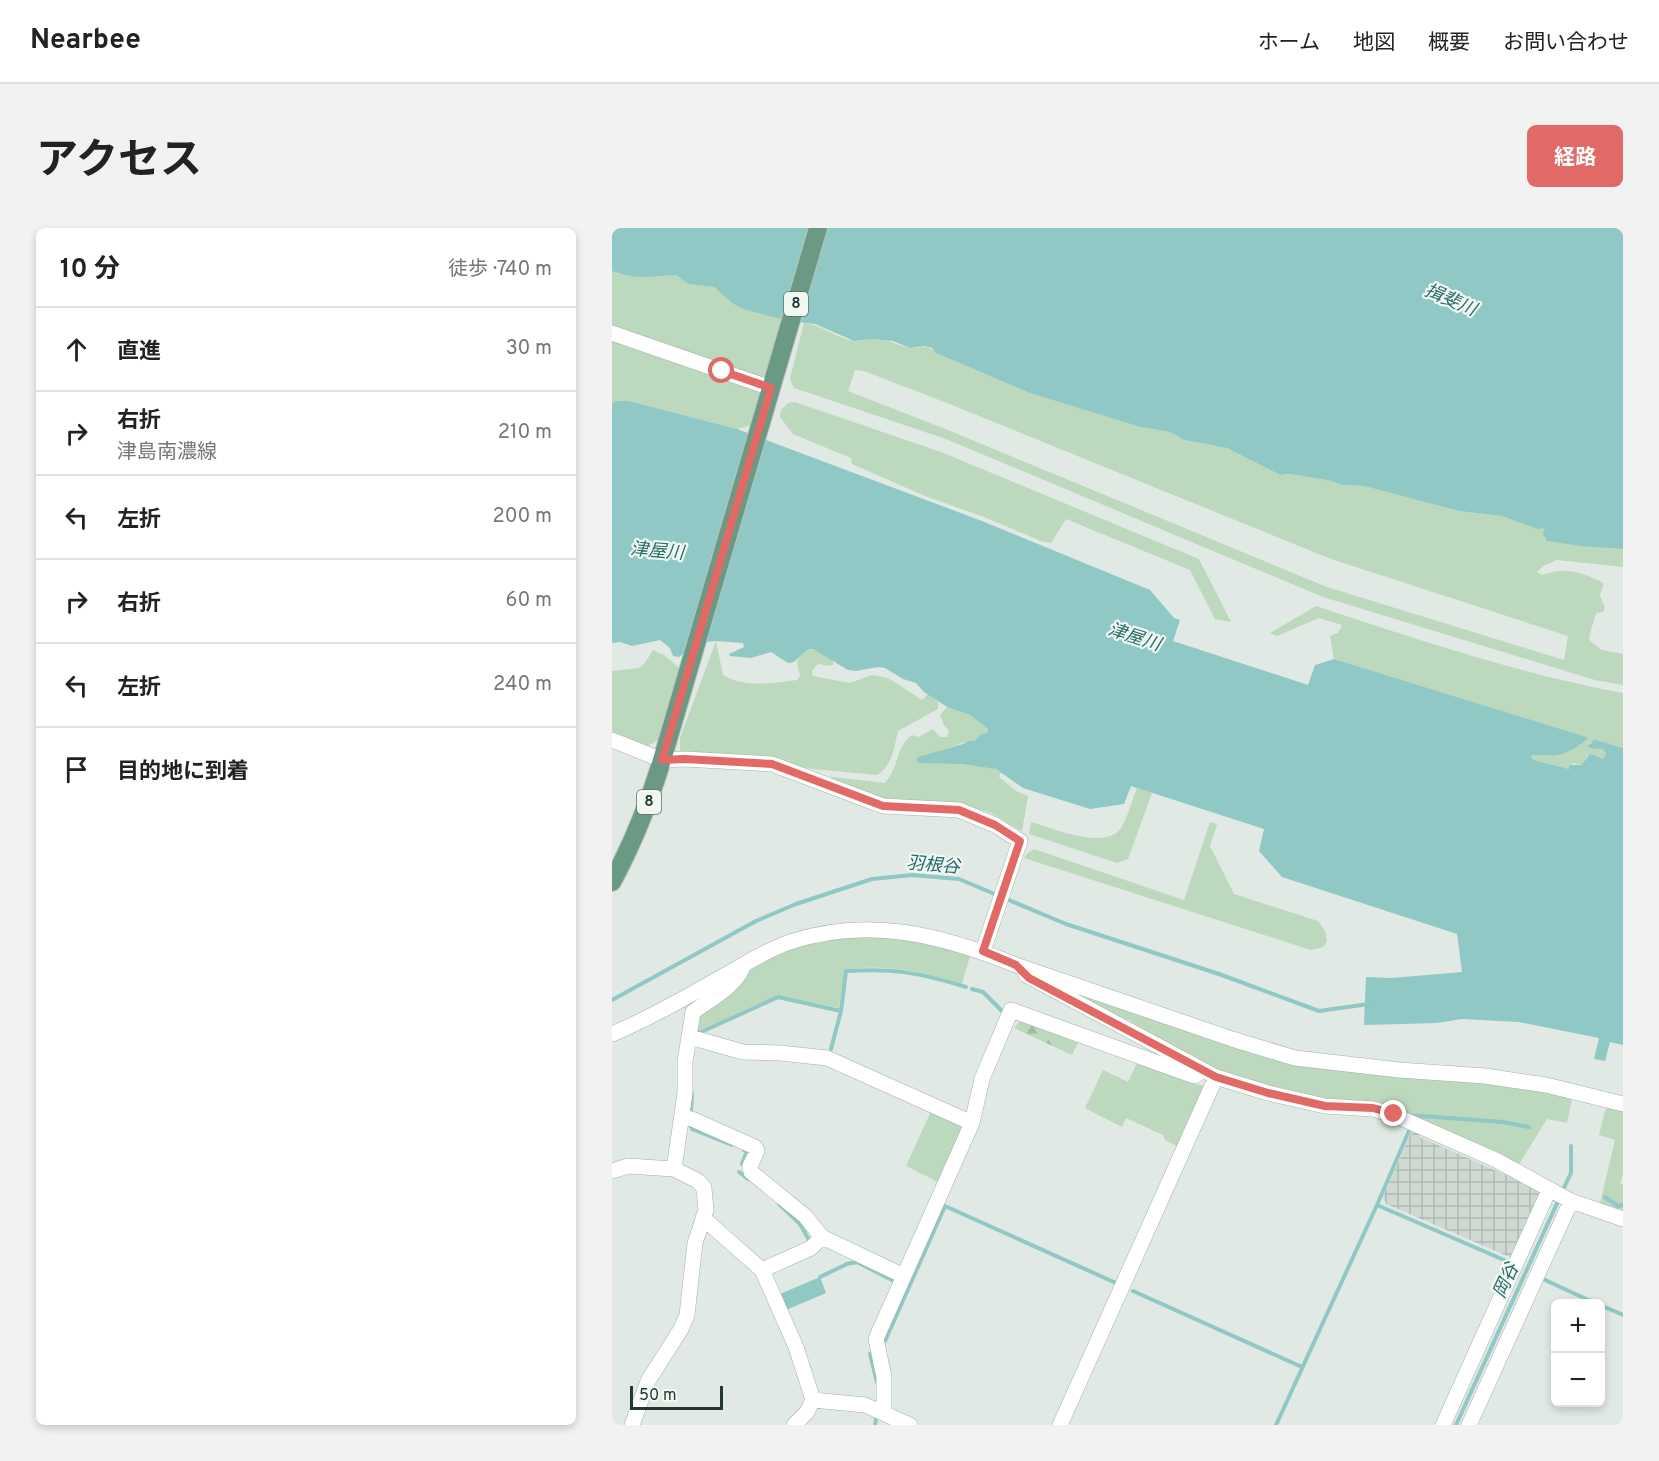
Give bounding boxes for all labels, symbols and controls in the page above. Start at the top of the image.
text: Nearbee [30,23,141,59]
text: ホーム [1258,30,1320,57]
text: 地図 [1353,30,1395,57]
text: 概要 [1428,30,1470,57]
text: お問い合わせ [1503,30,1629,57]
button: 経路 [1527,125,1623,187]
text: アクセス [36,136,202,189]
text: 10 分 [60,254,120,287]
text: 徒歩 · 740 m [448,257,552,283]
water label: 揖斐川 [1421,280,1481,323]
road number: 8 [784,292,808,316]
icon: ahead [60,333,93,366]
text: 30 m [506,336,552,362]
text: 直進 [117,339,161,366]
route start [708,357,734,383]
text: 右折 [117,408,161,435]
icon: right [60,417,93,450]
text: 210 m [498,420,552,446]
text: 津島南濃線 [117,440,217,466]
icon: left [60,501,93,534]
text: 200 m [493,504,552,530]
text: 左折 [117,507,161,534]
water label: 津屋川 [629,538,687,566]
icon: right [60,585,93,618]
text: 60 m [506,588,552,614]
text: 右折 [117,591,161,618]
water label: 津屋川 [1105,619,1165,658]
icon: left [60,669,93,702]
text: 240 m [493,672,552,698]
text: 左折 [117,675,161,702]
icon: arrive [60,753,93,786]
text: 目的地に到着 [117,759,249,786]
road number: 8 [637,790,661,814]
water label: 羽根谷 [905,852,963,880]
route end [1380,1100,1406,1126]
water label: 岡谷 [1489,1258,1526,1302]
map controls [1551,1299,1605,1407]
button: + [1551,1299,1605,1353]
button: − [1551,1353,1605,1407]
scale bar [630,1383,723,1410]
text: 50 m [639,1386,677,1406]

